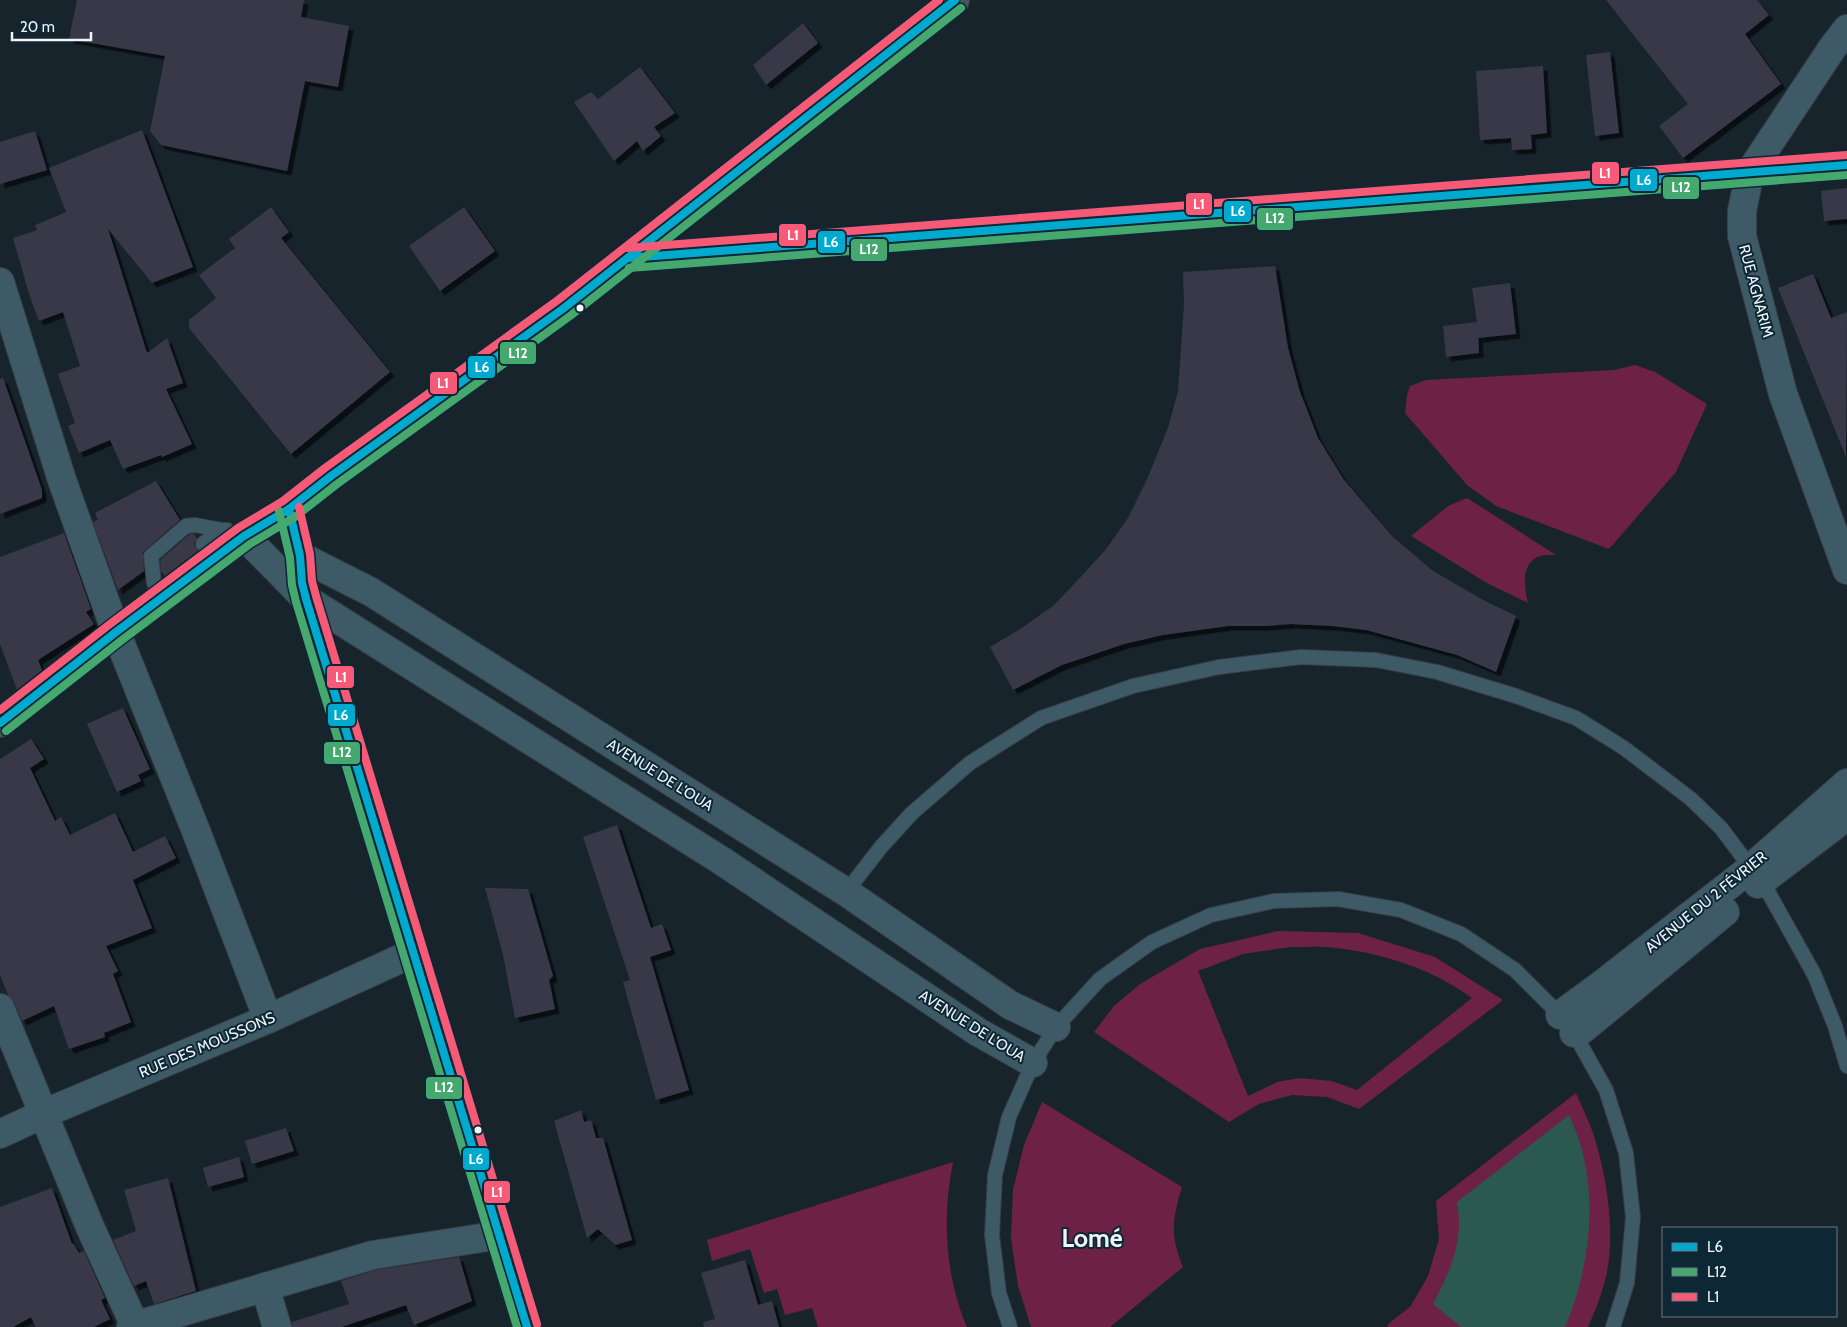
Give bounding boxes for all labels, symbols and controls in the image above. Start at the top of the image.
scale bar [12,10,91,42]
text: 20 m [20,18,55,36]
line badge: L1 [1591,161,1620,185]
text: L1 [1599,164,1611,182]
line badge: L6 [1629,168,1658,192]
text: L6 [1637,171,1652,189]
line badge: L12 [1662,176,1700,200]
text: L12 [1671,178,1691,196]
line badge: L1 [1185,192,1213,216]
text: L1 [1193,195,1205,213]
line badge: L6 [1223,200,1252,223]
text: L6 [1231,202,1246,220]
line badge: L12 [1256,207,1294,231]
text: L12 [1265,209,1285,227]
line badge: L1 [778,223,807,247]
text: L1 [787,226,799,244]
line badge: L6 [817,230,846,254]
text: L6 [824,233,839,251]
line badge: L12 [850,238,888,262]
text: L12 [859,240,879,258]
street label: RUE AGNARIM [1735,243,1777,339]
unlabelled marker [575,303,585,313]
line badge: L12 [499,341,537,365]
text: L12 [508,344,528,362]
line badge: L6 [467,355,496,379]
text: L6 [475,358,490,376]
line badge: L1 [429,371,458,395]
text: L1 [437,374,449,392]
line badge: L1 [326,665,355,689]
text: L1 [335,668,347,686]
line badge: L6 [327,703,356,727]
text: L6 [334,706,349,724]
street label: AVENUE DE L'OUA [604,735,717,815]
line badge: L12 [323,741,361,765]
text: L12 [332,743,352,761]
street label: AVENUE DU 2 FÉVRIER [1641,847,1770,957]
street label: AVENUE DE L'OUA [916,986,1029,1066]
street label: RUE DES MOUSSONS [136,1008,278,1082]
line badge: L12 [425,1076,463,1100]
text: L12 [434,1078,454,1096]
unlabelled marker [473,1125,483,1135]
line badge: L6 [462,1147,490,1171]
text: L6 [469,1150,484,1168]
line badge: L1 [483,1180,511,1204]
text: L1 [491,1183,503,1201]
district label: Lomé [1061,1223,1123,1253]
legend [1662,1227,1837,1317]
text: L6 [1707,1238,1723,1256]
text: L12 [1707,1263,1727,1281]
text: L1 [1707,1288,1719,1306]

